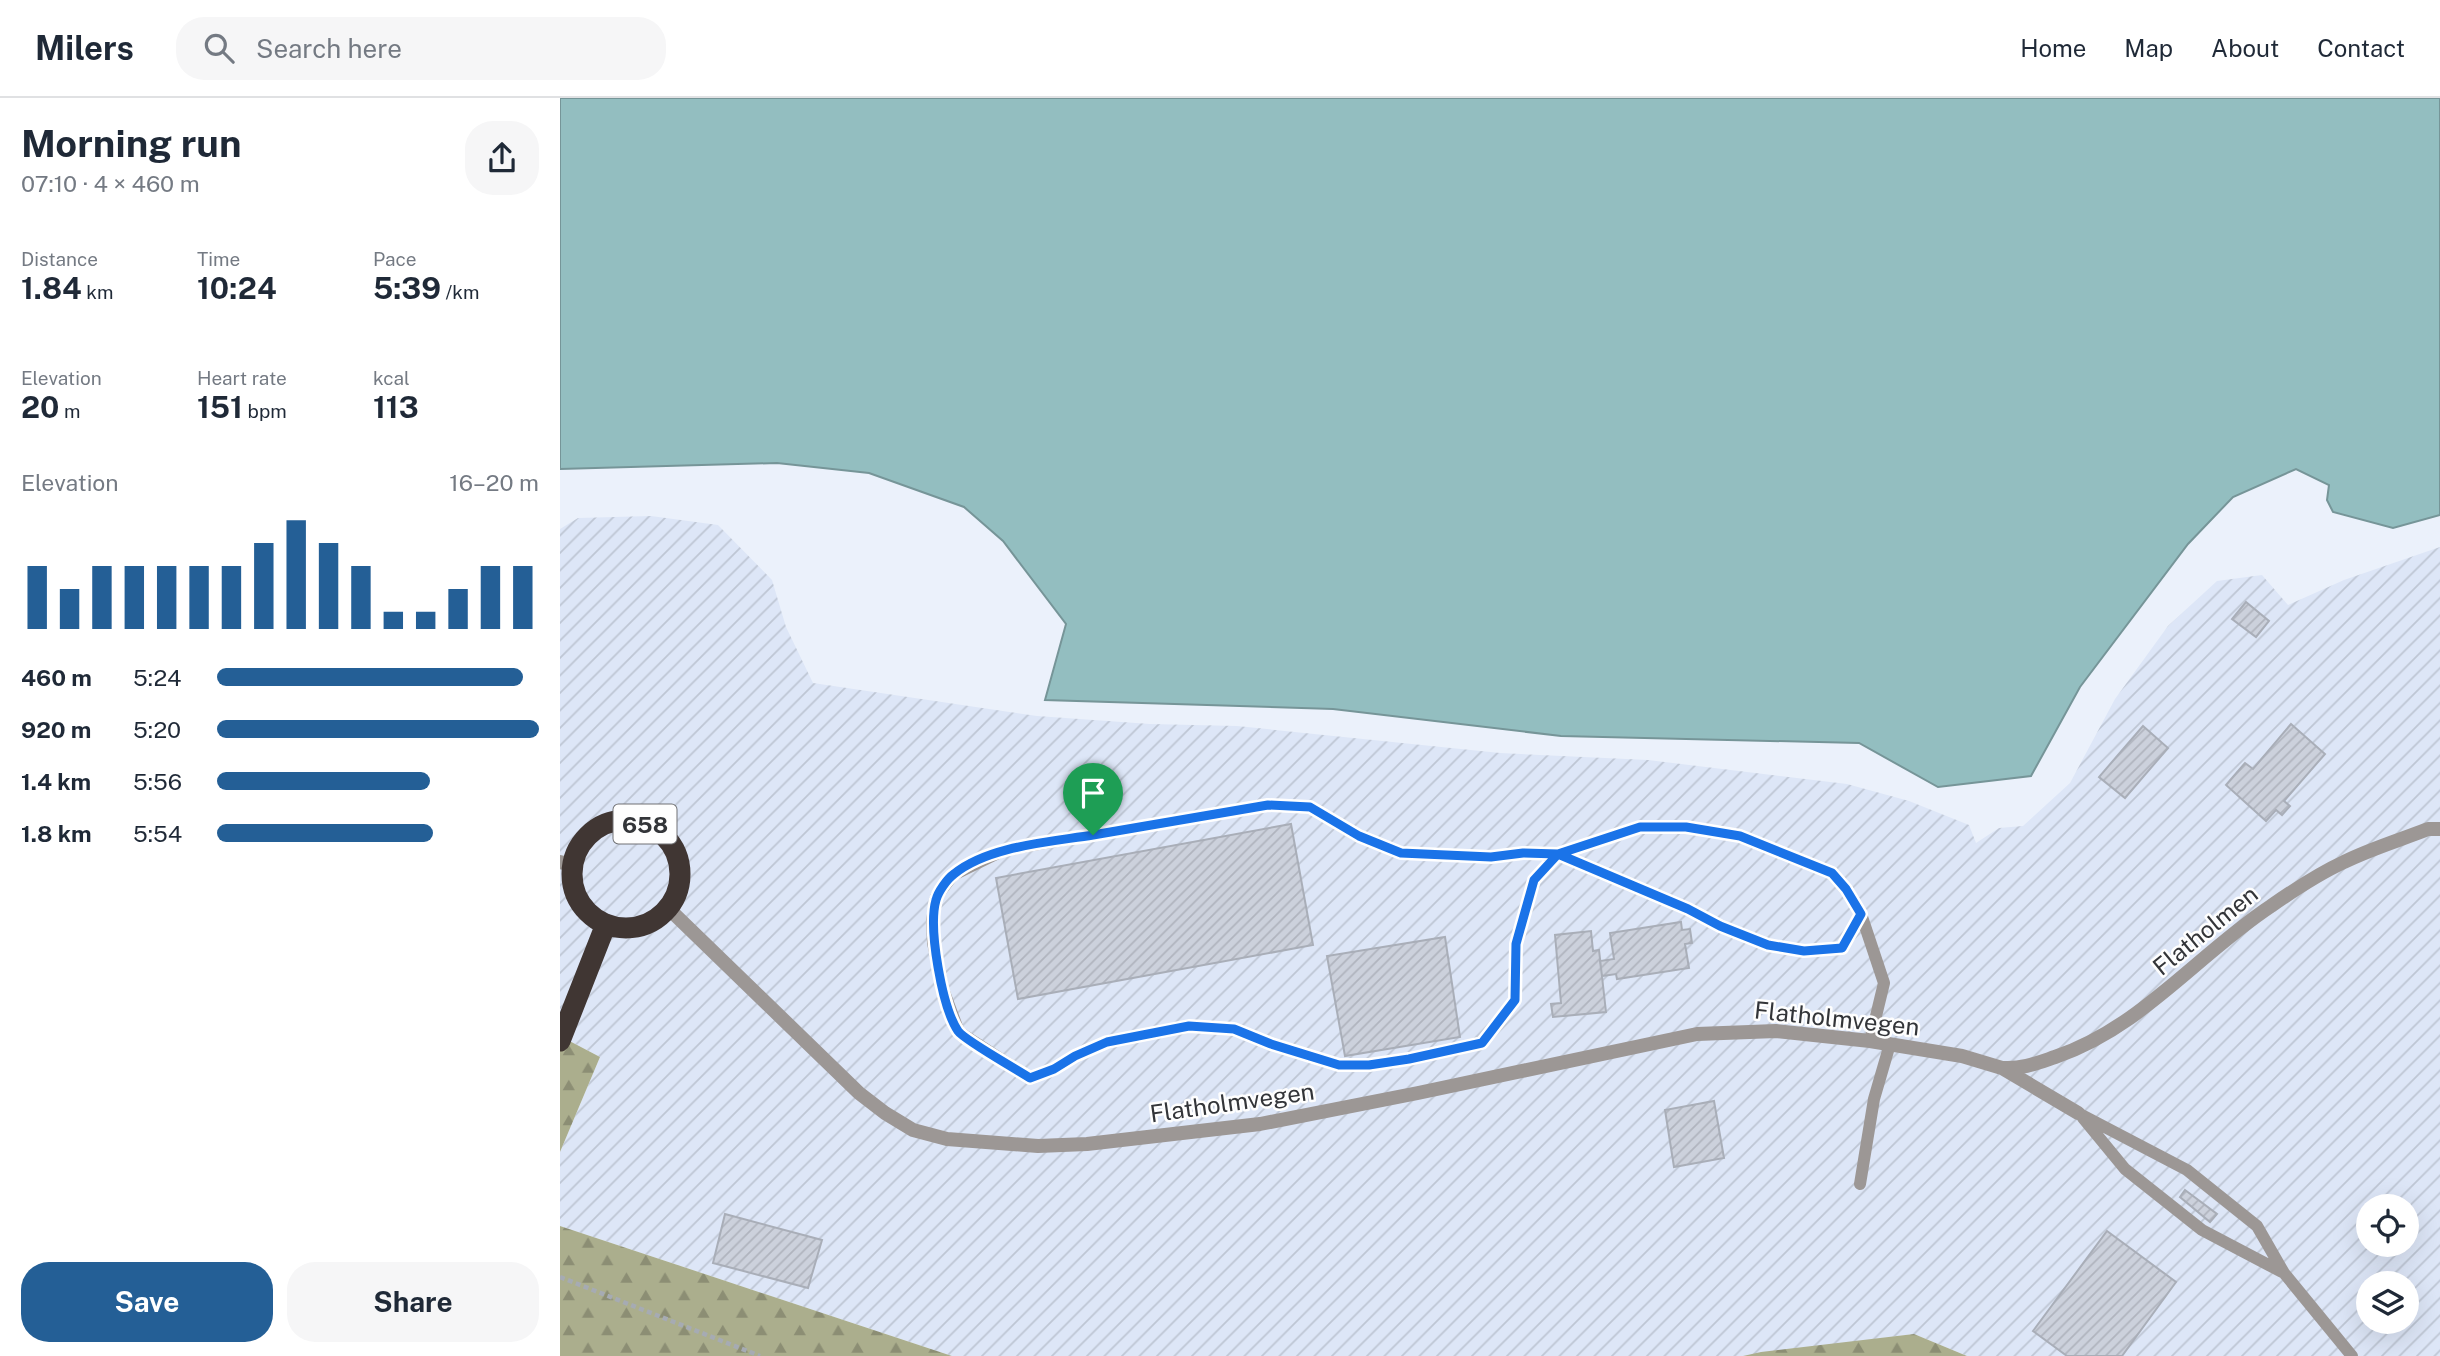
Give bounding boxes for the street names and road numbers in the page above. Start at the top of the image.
road number: 658 [614,804,676,844]
street label: Flatholmen [2147,879,2263,981]
street label: Flatholmvegen [1753,995,1921,1041]
street label: Flatholmvegen [1148,1077,1316,1127]

